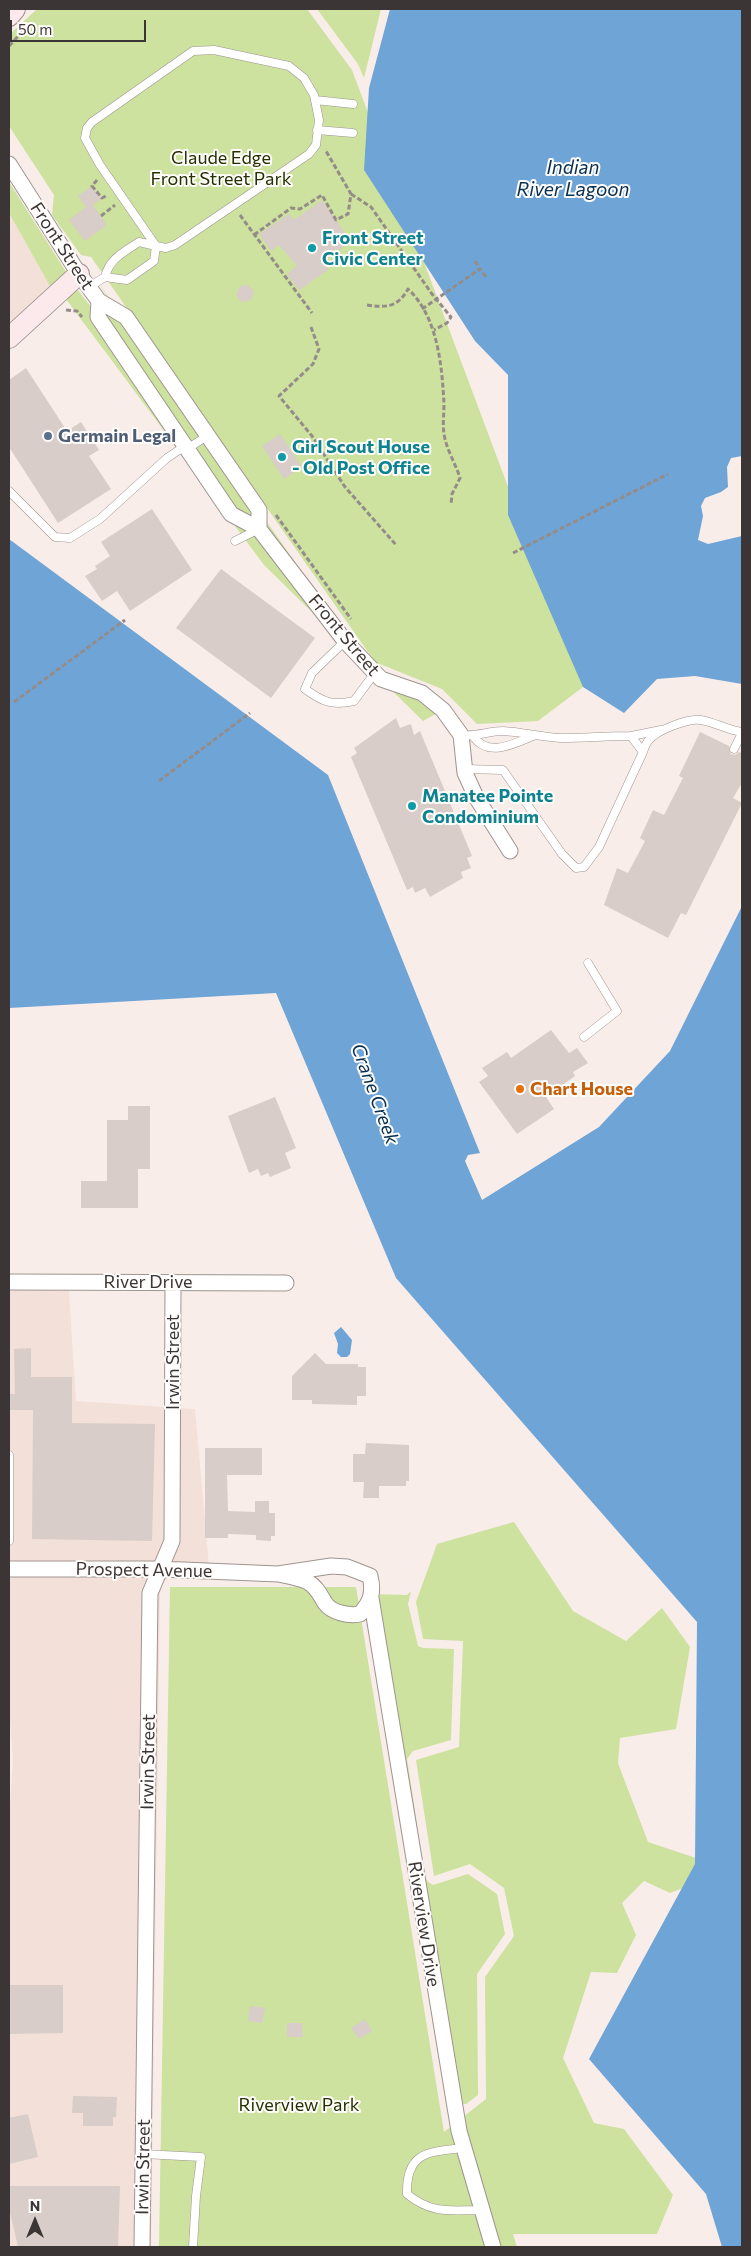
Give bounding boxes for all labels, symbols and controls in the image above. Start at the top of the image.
scale bar [12,10,149,42]
text: 50 m [18,20,52,38]
park label: Claude Edge Front Street Park [151,147,291,190]
water label: Indian River Lagoon [517,157,629,201]
street label: Front Street [26,198,98,294]
place label: Front Street Civic Center [322,227,424,270]
marker: Front Street Civic Center [306,242,318,254]
place label: Germain Legal [58,425,176,447]
marker: Germain Legal [42,430,54,442]
place label: Girl Scout House - Old Post Office [292,436,430,478]
marker: Girl Scout House - Old Post Office [276,451,288,463]
street label: Front Street [304,590,384,680]
place label: Manatee Pointe Condominium [422,785,553,828]
marker: Manatee Pointe Condominium [406,800,418,812]
water label: Crane Creek [346,1041,404,1147]
place label: Chart House [530,1078,633,1100]
marker: Chart House [514,1083,526,1095]
street label: River Drive [103,1271,193,1293]
street label: Irwin Street [162,1314,184,1410]
street label: Prospect Avenue [75,1558,213,1582]
street label: Irwin Street [136,1714,160,1810]
street label: Riverview Drive [403,1860,445,1988]
park label: Riverview Park [239,2094,359,2116]
street label: Irwin Street [131,2119,155,2215]
north arrow [10,2196,60,2246]
text: N [30,2197,40,2214]

